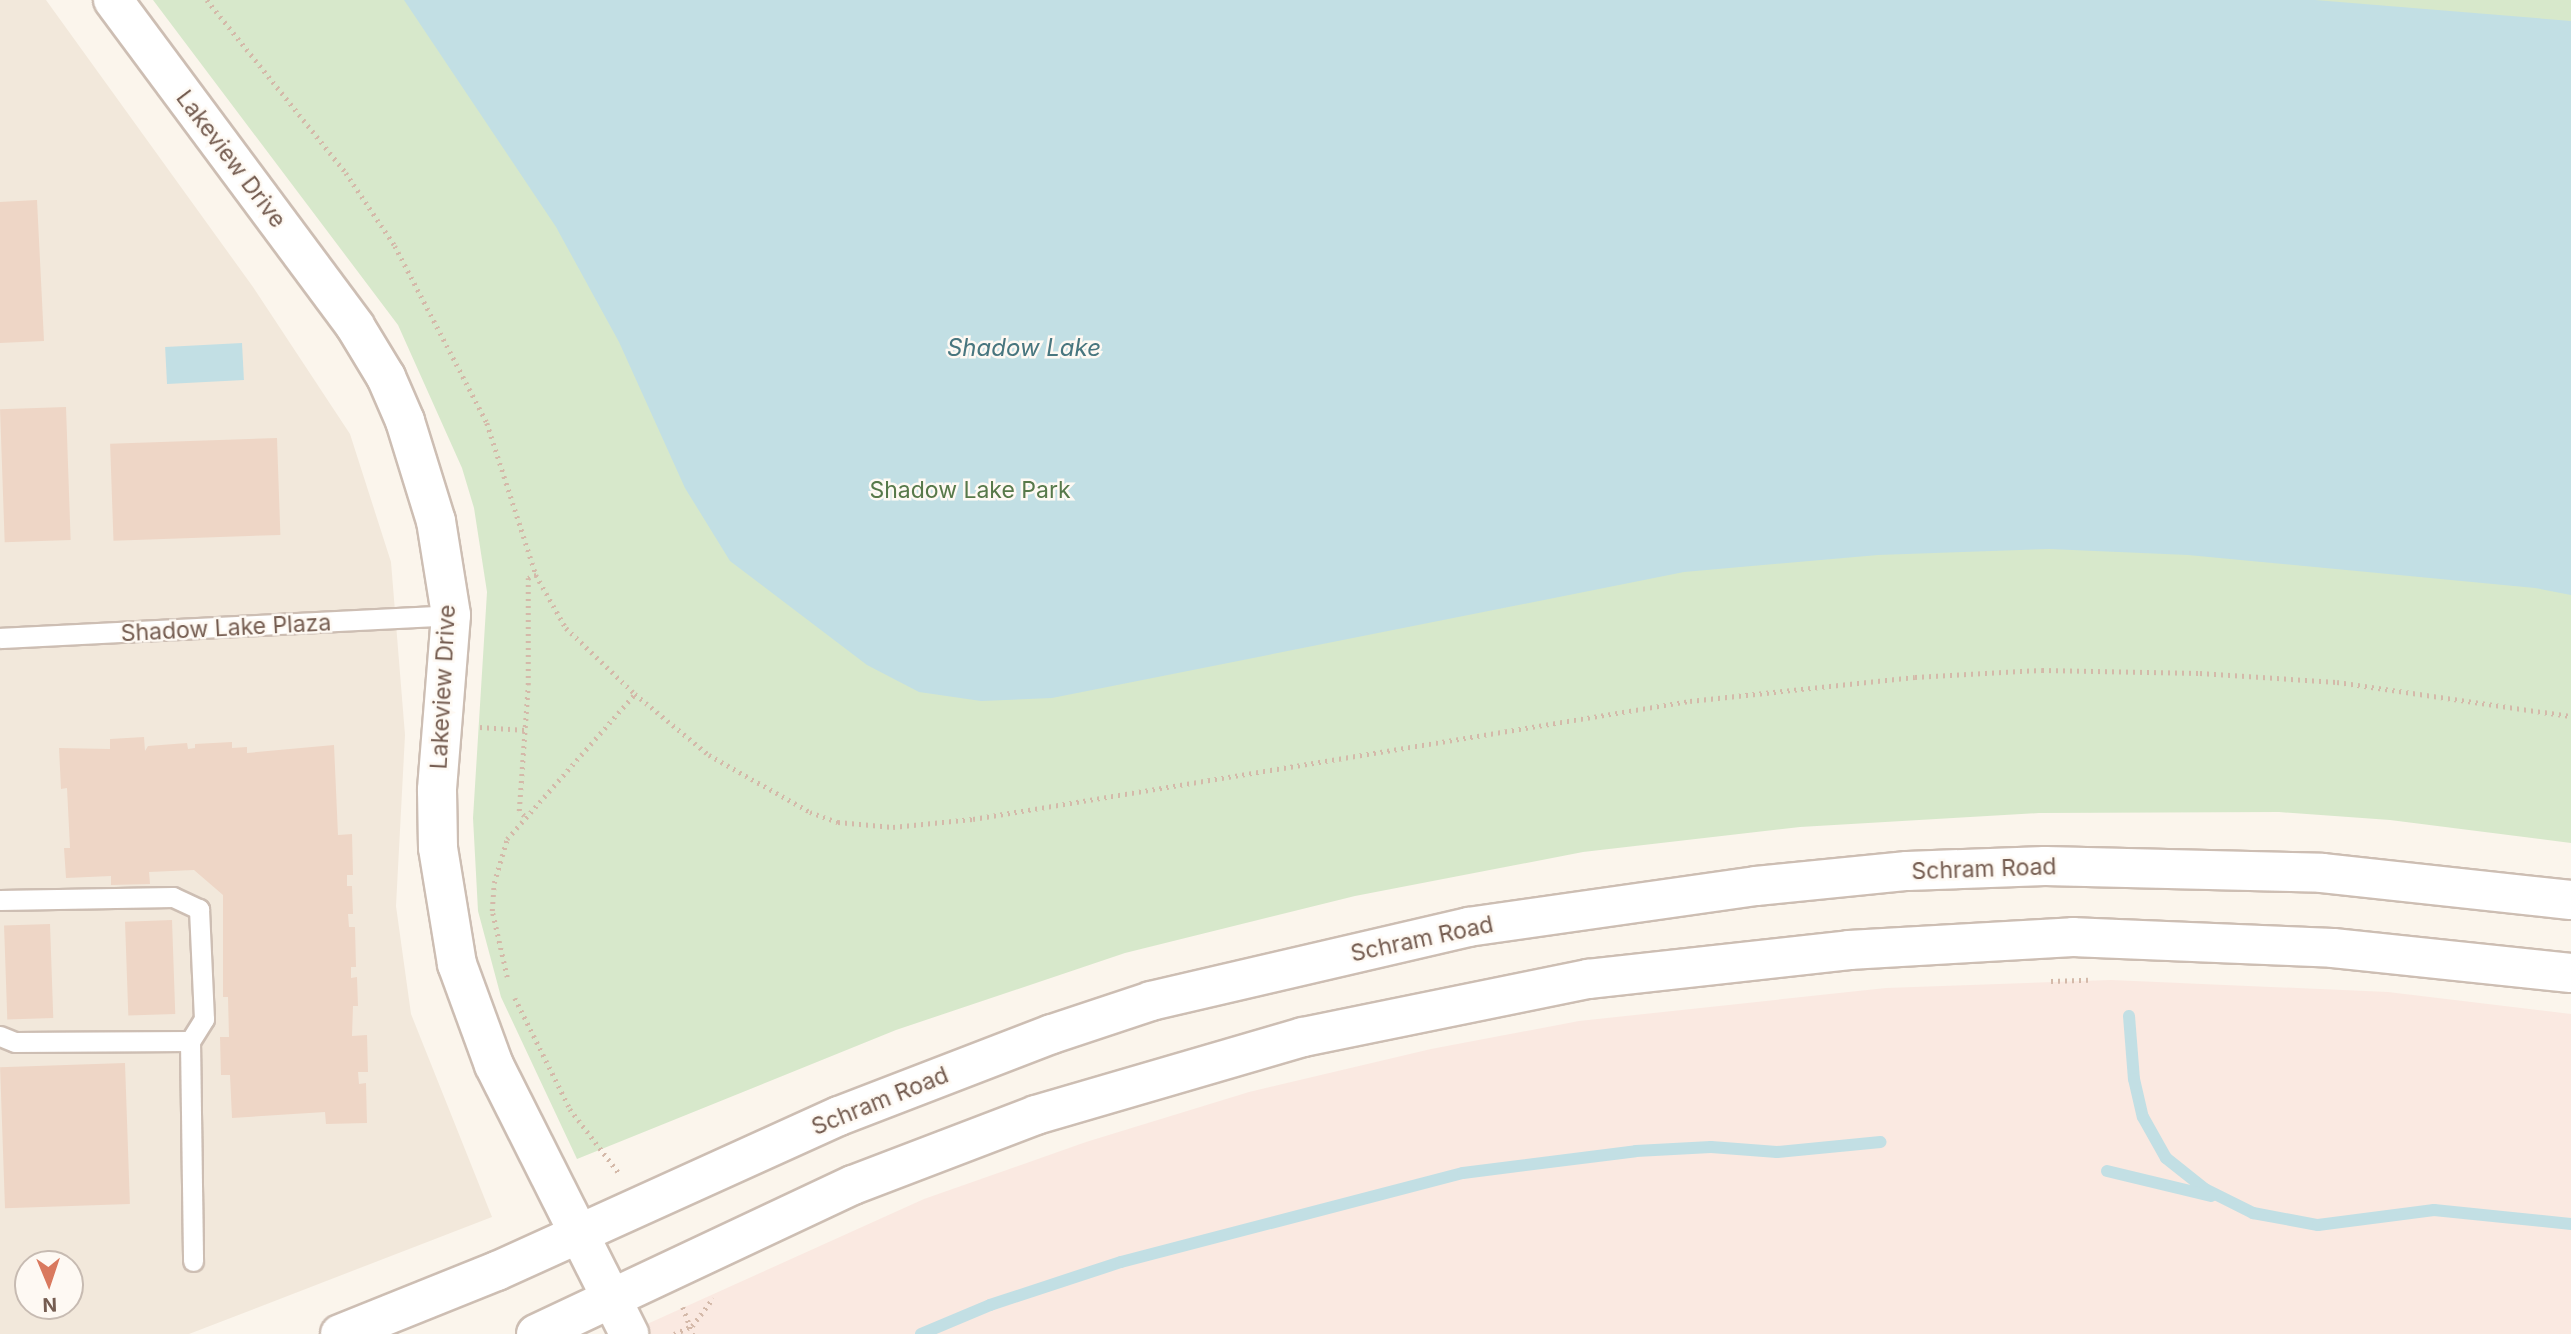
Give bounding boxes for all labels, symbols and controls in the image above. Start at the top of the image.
street label: Lakeview Drive [170,85,292,233]
water label: Shadow Lake [947,334,1101,362]
park label: Shadow Lake Park [869,476,1071,504]
street label: Lakeview Drive [425,604,461,770]
street label: Shadow Lake Plaza [120,609,332,647]
street label: Schram Road [1911,853,2057,885]
street label: Schram Road [1348,910,1496,968]
street label: Schram Road [808,1061,952,1141]
north arrow [14,1250,84,1320]
text: N [42,1293,57,1316]

